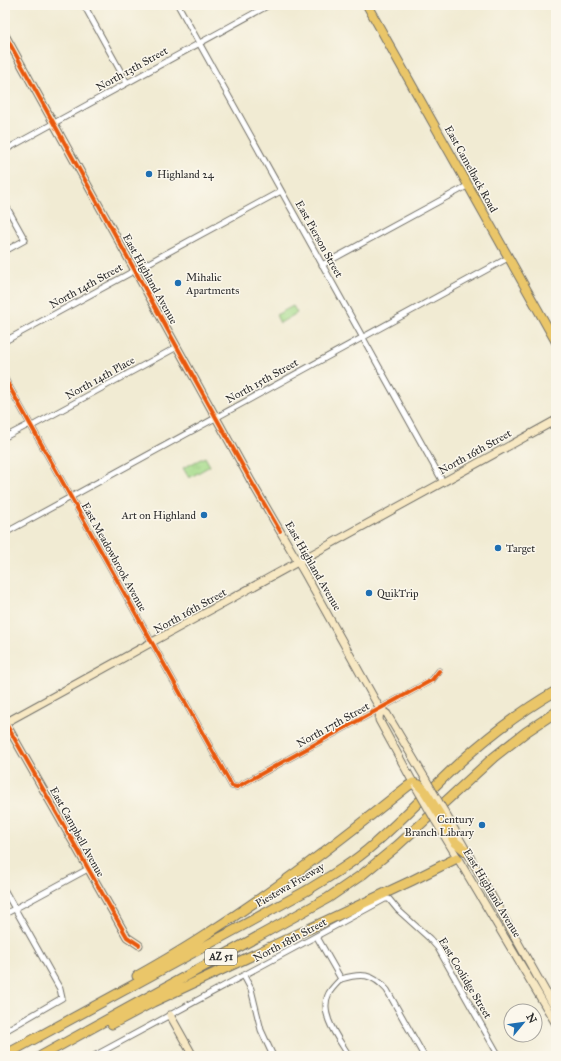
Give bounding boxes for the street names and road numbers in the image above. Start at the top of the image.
street label: North 13th Street [94,44,170,94]
street label: East Camelback Road [442,123,500,215]
street label: East Pierson Street [292,198,346,280]
street label: East Highland Avenue [120,232,180,327]
street label: North 14th Street [47,261,125,311]
street label: North 14th Place [63,353,137,402]
street label: North 15th Street [224,356,300,406]
street label: North 16th Street [436,427,514,477]
street label: East Meadowbrook Avenue [79,500,150,614]
street label: East Highland Avenue [282,519,344,613]
street label: North 16th Street [151,586,229,636]
street label: North 17th Street [294,700,372,750]
street label: East Campbell Avenue [47,785,107,880]
street label: East Highland Avenue [460,846,524,940]
street label: Piestewa Freeway [253,860,328,910]
street label: North 18th Street [251,915,329,965]
street label: East Coolidge Street [436,935,494,1021]
road number: AZ 51 [205,949,237,965]

